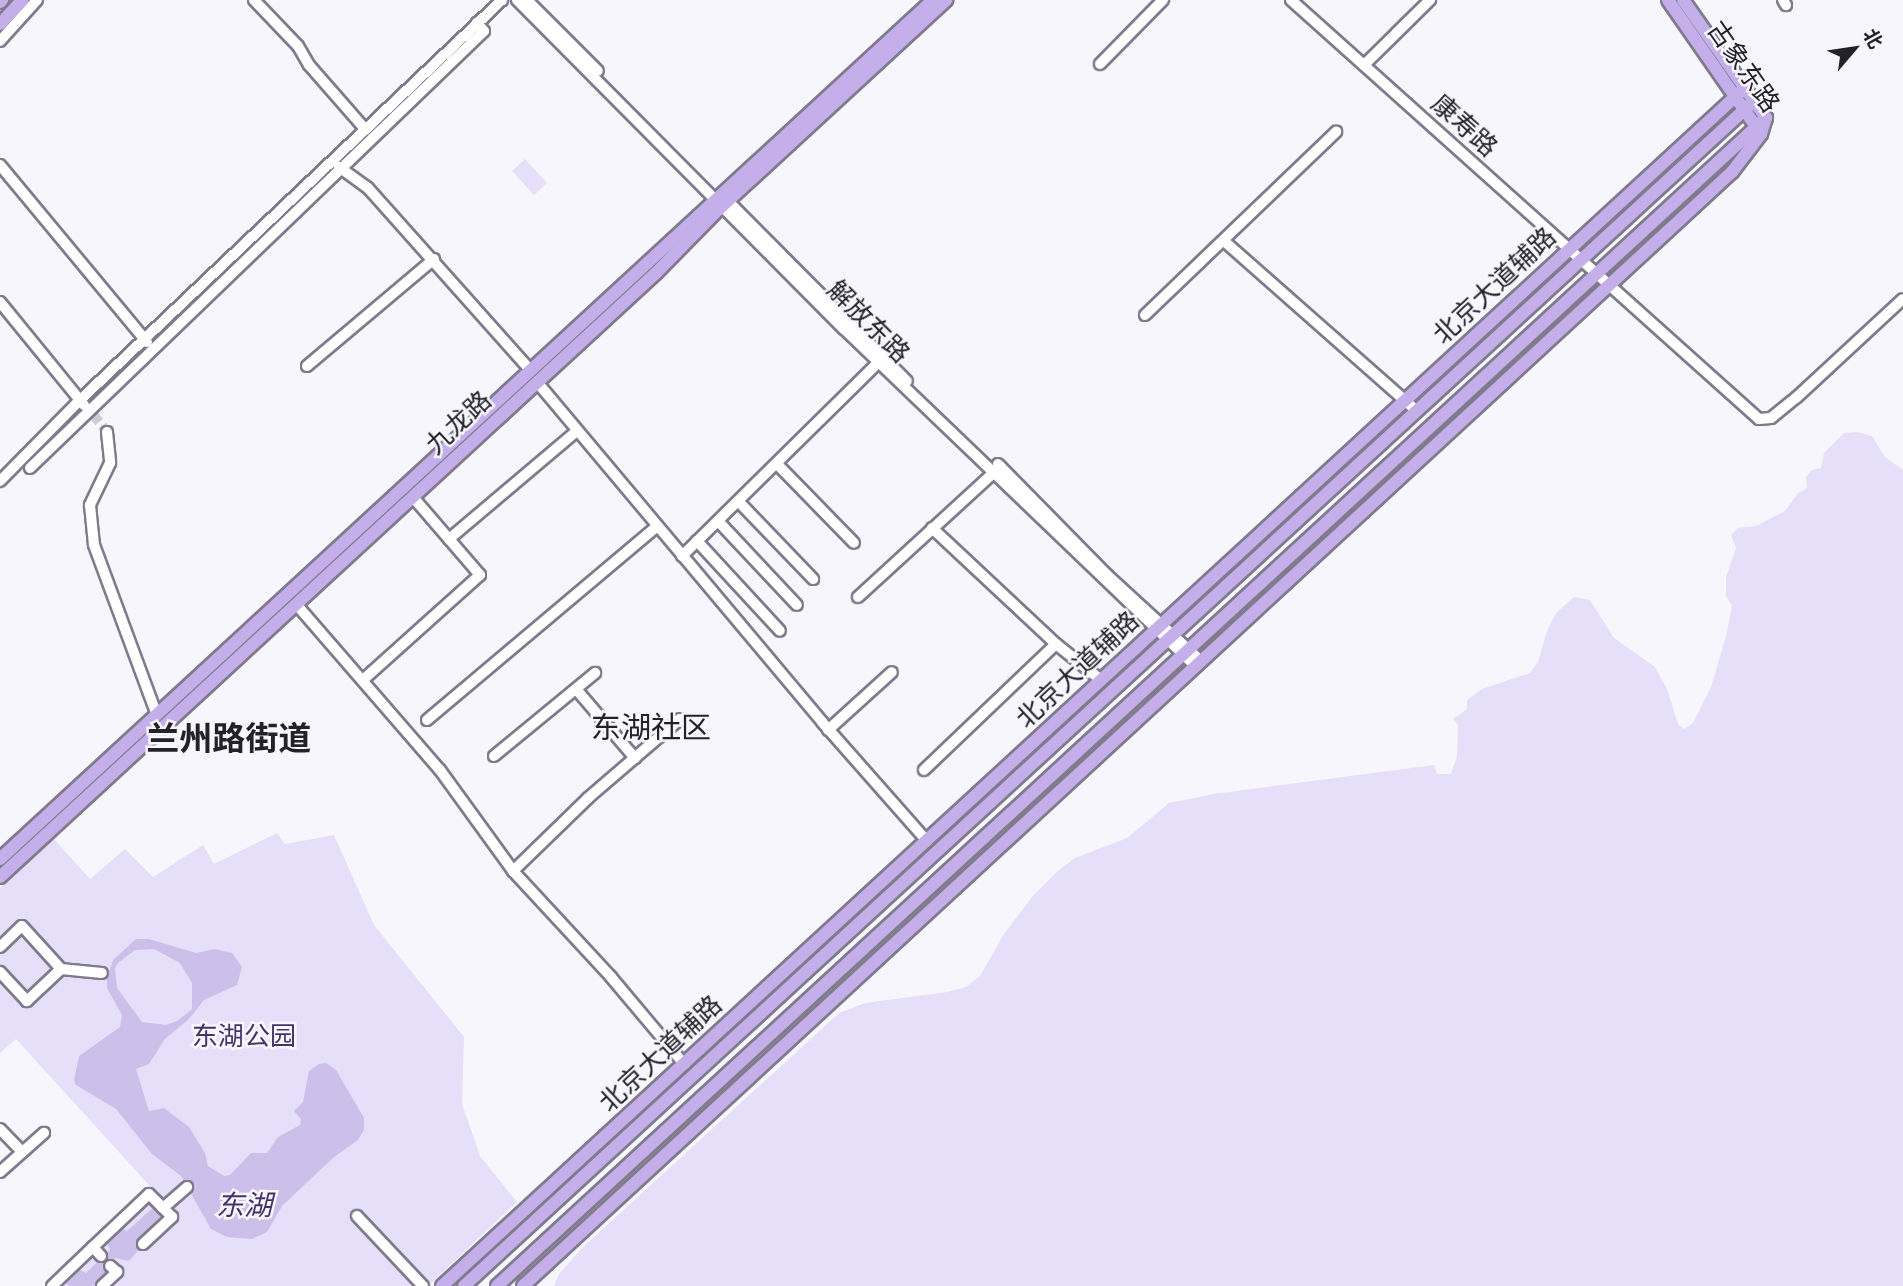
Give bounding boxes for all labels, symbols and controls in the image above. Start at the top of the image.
north arrow [1819,14,1889,84]
street label: 古象东路 [1700,15,1786,119]
text: 北 [1858,25,1887,52]
street label: 康寿路 [1425,88,1503,164]
street label: 北京大道辅路 [1427,221,1563,351]
street label: 解放东路 [820,274,916,370]
street label: 九龙路 [420,385,498,461]
street label: 北京大道辅路 [1010,605,1146,735]
district label: 东湖社区 [591,710,711,746]
district label: 兰州路街道 [147,719,311,759]
street label: 北京大道辅路 [593,989,729,1119]
park label: 东湖公园 [192,1021,296,1053]
water label: 东湖 [216,1188,272,1222]

